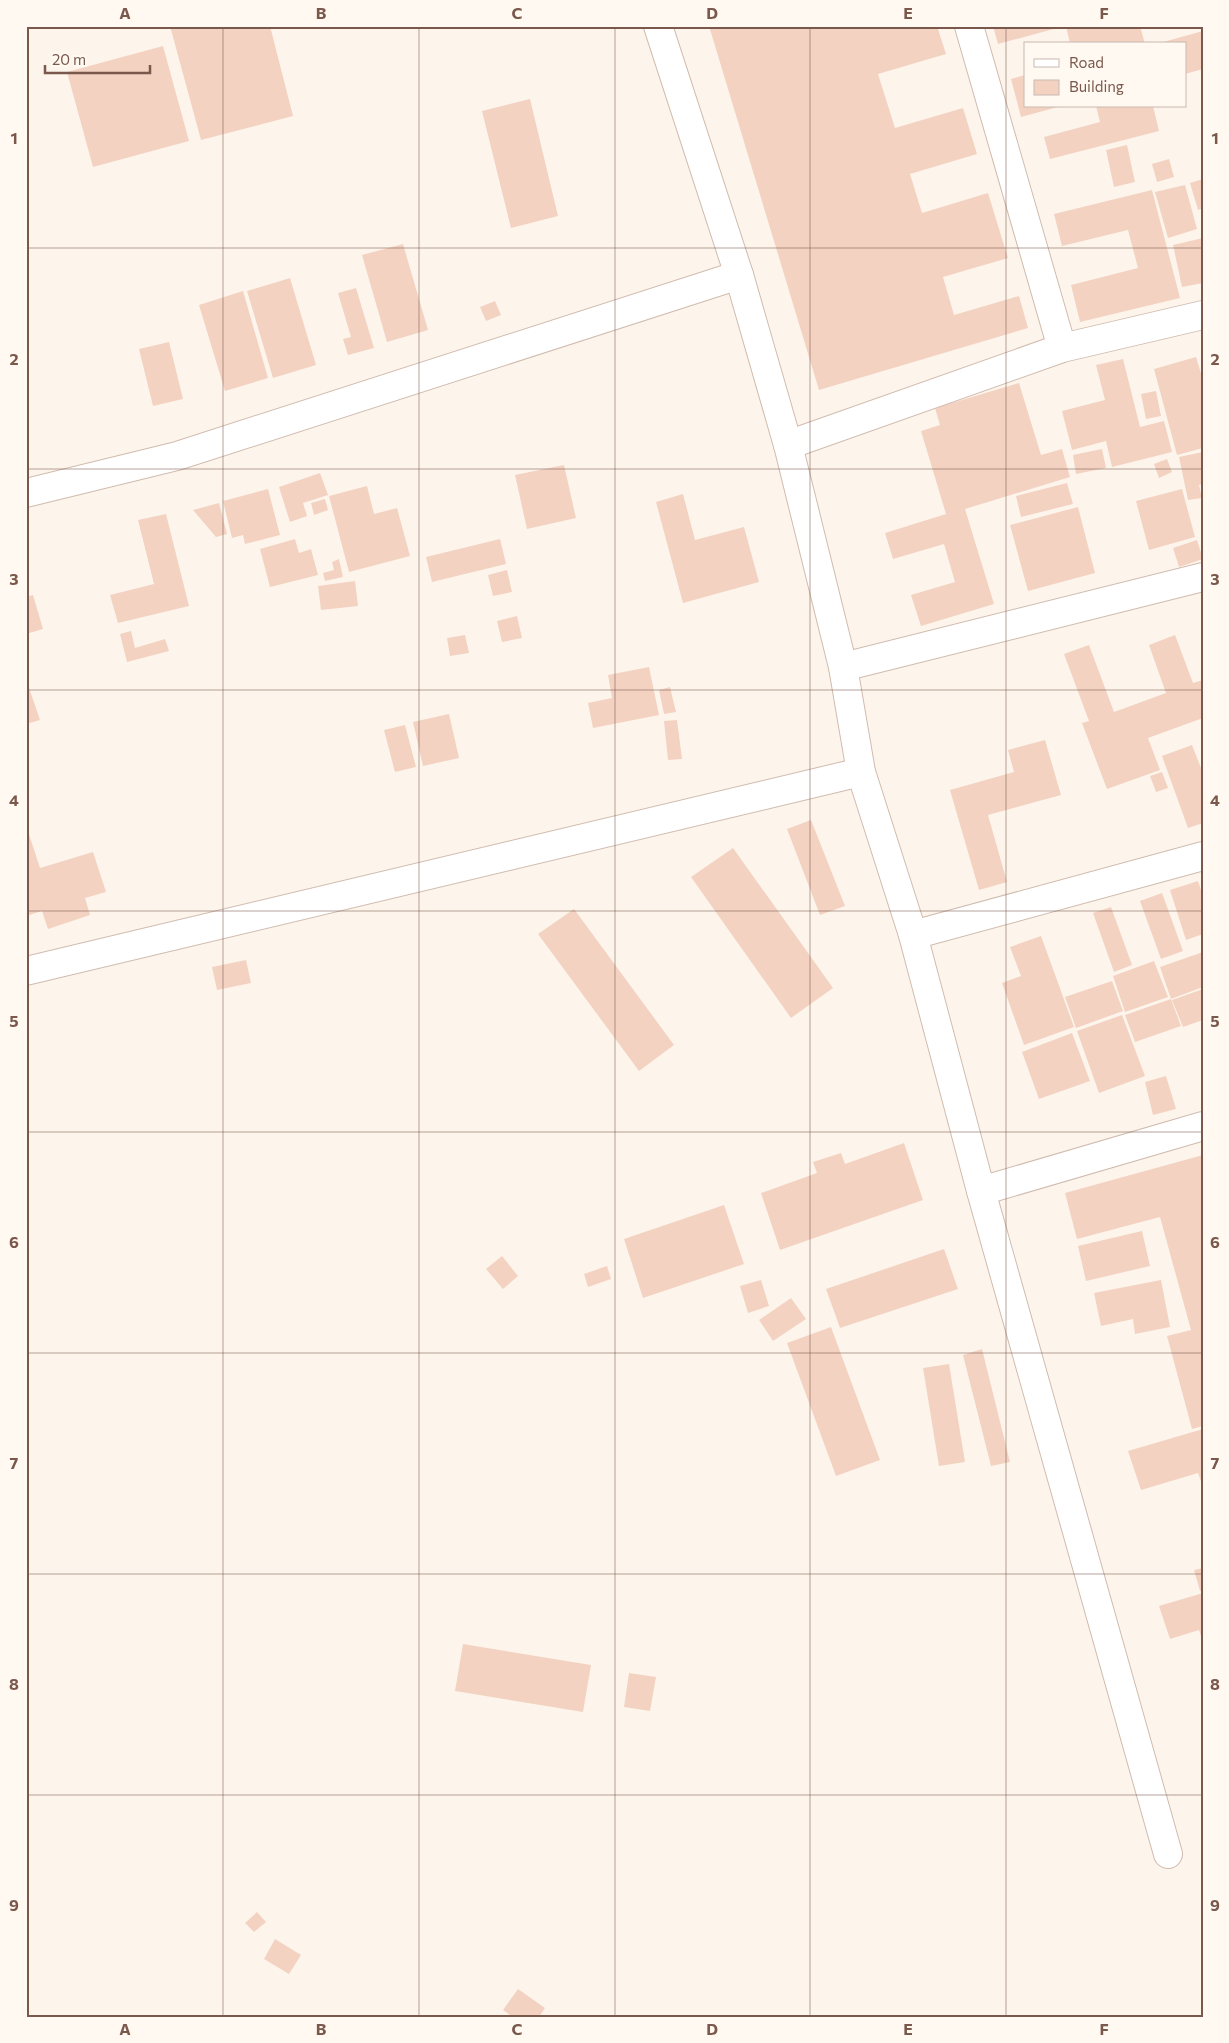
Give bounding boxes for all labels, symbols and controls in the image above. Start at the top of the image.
text: A [119,3,131,22]
text: B [316,3,327,22]
text: C [512,3,523,22]
text: D [706,3,718,22]
text: E [903,3,913,22]
text: F [1099,3,1109,22]
scale bar [45,42,150,74]
legend [1024,42,1186,108]
text: 20 m [52,50,86,68]
text: Road [1069,53,1104,71]
text: Building [1069,77,1124,95]
text: 1 [10,128,18,147]
text: 1 [1211,128,1219,147]
text: 2 [9,349,19,368]
text: 2 [1210,349,1220,368]
text: 3 [9,569,19,588]
text: 3 [1210,569,1220,588]
text: 4 [9,790,19,809]
text: 4 [1210,790,1220,809]
text: 5 [9,1011,19,1030]
text: 5 [1210,1011,1220,1030]
text: 6 [9,1232,19,1251]
text: 6 [1210,1232,1220,1251]
text: 7 [10,1453,19,1472]
text: 7 [1211,1453,1220,1472]
text: 8 [9,1674,19,1693]
text: 8 [1210,1674,1220,1693]
text: 9 [9,1895,19,1914]
text: 9 [1210,1895,1220,1914]
text: A [119,2019,131,2038]
text: B [316,2019,327,2038]
text: C [512,2019,523,2038]
text: D [706,2019,718,2038]
text: E [903,2019,913,2038]
text: F [1099,2019,1109,2038]

